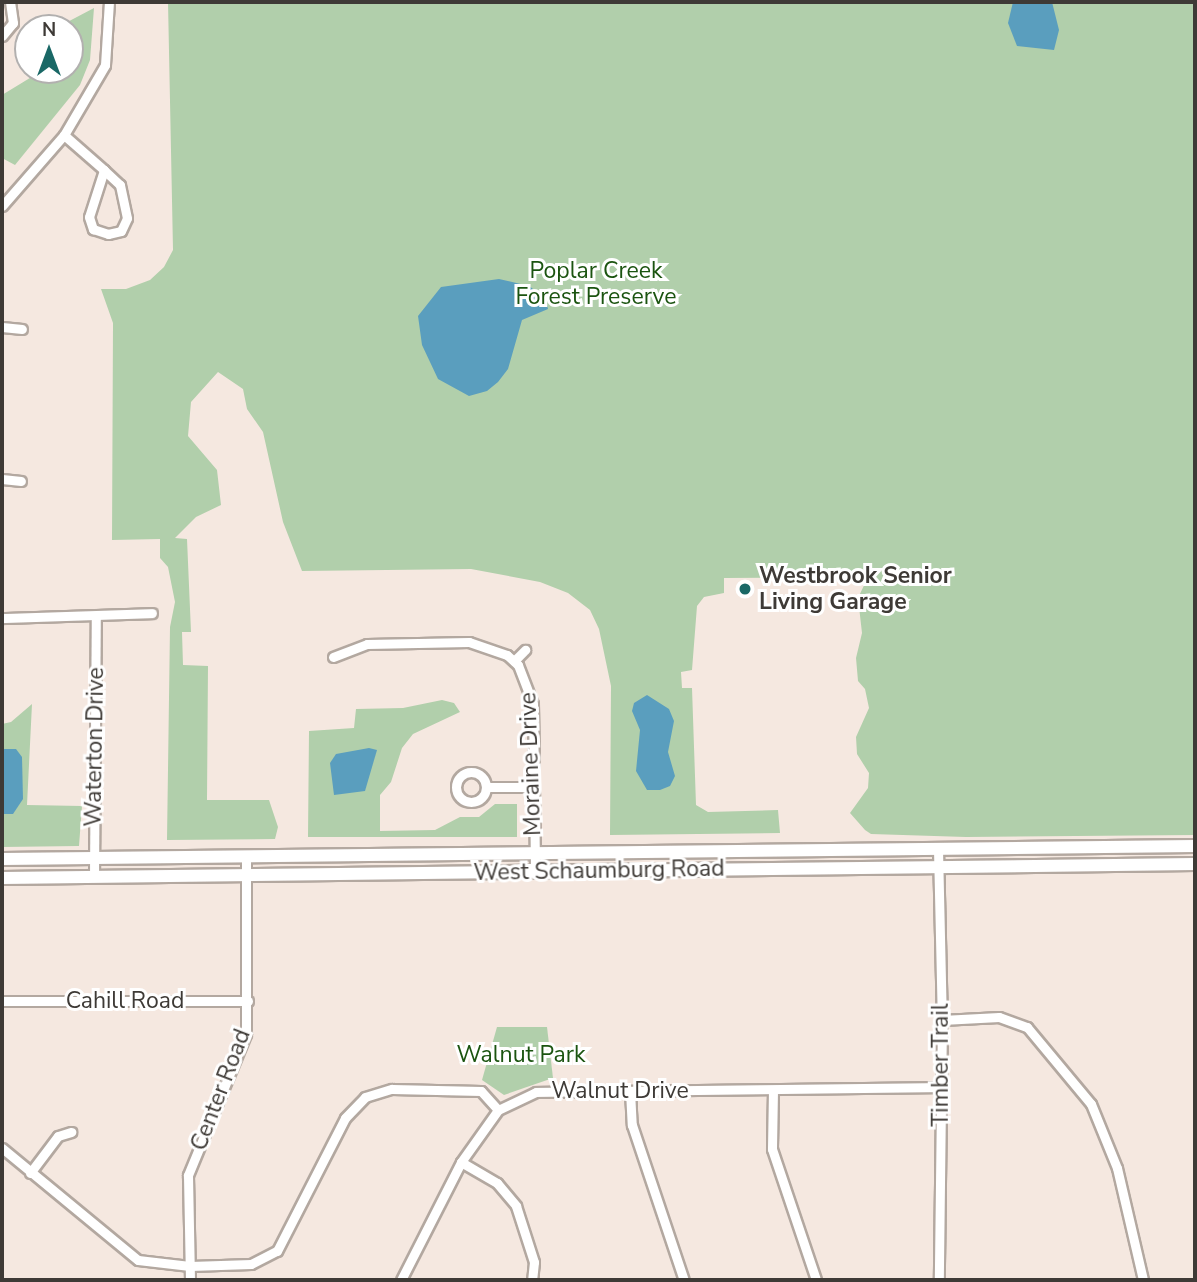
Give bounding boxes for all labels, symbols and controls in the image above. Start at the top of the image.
north arrow [14,14,84,84]
text: N [42,17,56,43]
park label: Poplar Creek Forest Preserve [516,257,676,311]
place label: Westbrook Senior Living Garage [759,562,952,616]
marker: Westbrook Senior Living Garage [737,581,753,597]
street label: Waterton Drive [80,667,110,827]
street label: Moraine Drive [515,692,547,836]
street label: West Schaumburg Road [473,855,725,887]
street label: Cahill Road [66,987,184,1015]
street label: Timber Trail [927,1003,955,1127]
street label: Center Road [185,1025,257,1155]
park label: Walnut Park [457,1041,585,1069]
street label: Walnut Drive [551,1077,689,1105]

